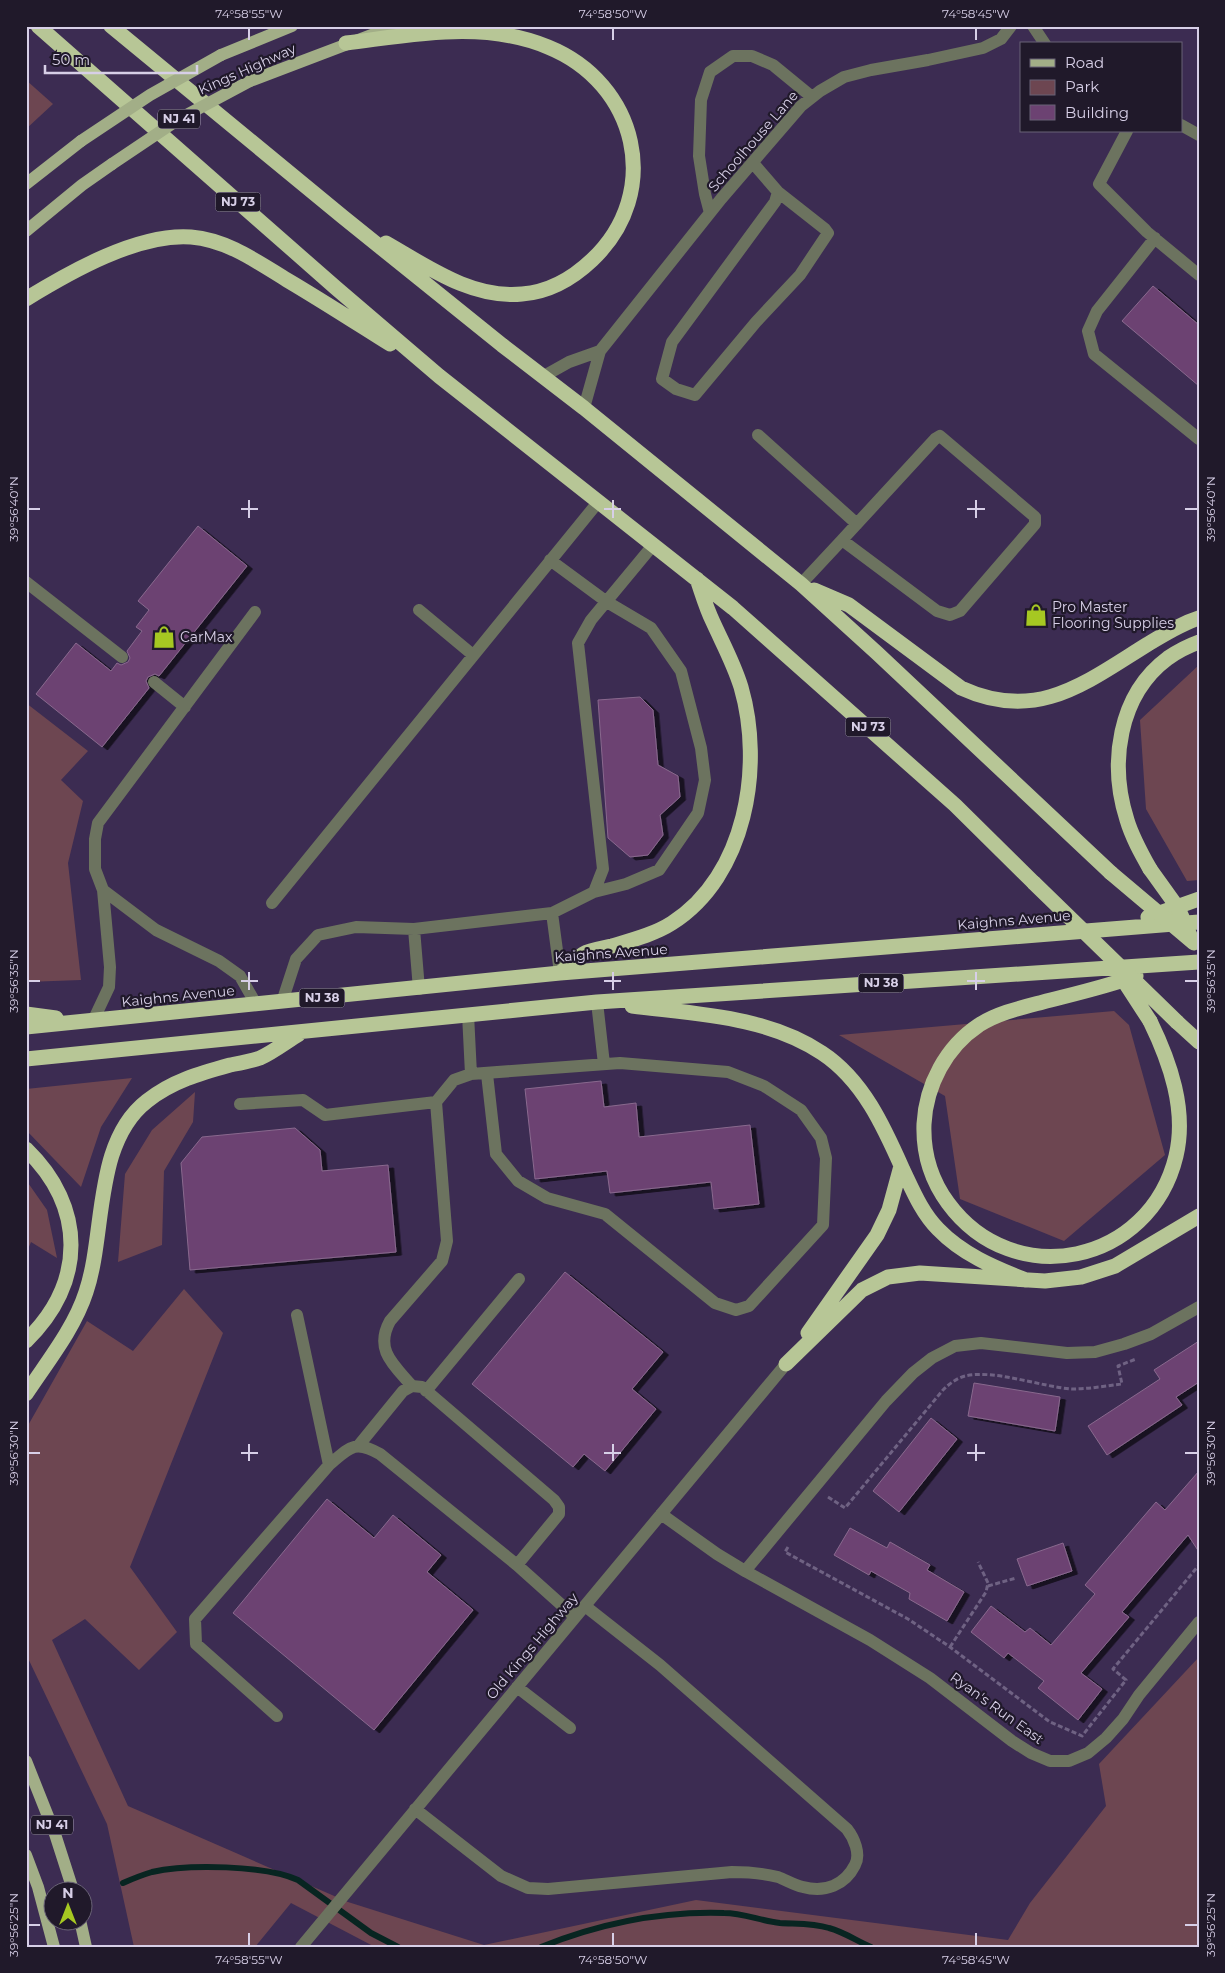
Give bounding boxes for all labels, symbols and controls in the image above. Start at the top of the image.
text: 74°58'55"W [215,6,283,21]
text: 74°58'50"W [579,6,647,21]
text: 74°58'45"W [942,6,1010,21]
street label: Kings Highway [195,39,299,99]
scale bar [45,42,198,74]
legend [1020,42,1182,132]
text: 50 m [52,50,90,69]
text: Road [1065,53,1104,72]
text: Park [1065,77,1099,96]
street label: Schoolhouse Lane [704,87,802,195]
text: Building [1065,103,1129,122]
road number: NJ 41 [158,110,200,128]
road number: NJ 73 [216,192,260,212]
text: 39°56'40"N [6,476,21,542]
text: 39°56'40"N [1203,476,1218,542]
place label: Pro Master Flooring Supplies [1052,598,1174,632]
shop icon: Pro Master Flooring Supplies [1023,602,1049,628]
shop icon: CarMax [151,624,177,650]
place label: CarMax [180,628,233,646]
road number: NJ 73 [846,718,890,736]
street label: Kaighns Avenue [957,906,1071,934]
street label: Kaighns Avenue [554,940,668,966]
text: 39°56'35"N [6,949,21,1013]
text: 39°56'35"N [1203,949,1218,1013]
road number: NJ 38 [858,974,904,992]
street label: Kaighns Avenue [121,981,235,1011]
road number: NJ 38 [300,988,344,1008]
text: 39°56'30"N [6,1421,21,1485]
text: 39°56'30"N [1203,1421,1218,1485]
street label: Old Kings Highway [482,1589,582,1703]
street label: Ryan's Run East [947,1668,1048,1748]
road number: NJ 41 [31,1816,73,1834]
north arrow [42,1880,92,1930]
text: N [62,1884,74,1902]
text: 39°56'25"N [6,1893,21,1957]
text: 39°56'25"N [1203,1893,1218,1957]
text: 74°58'55"W [215,1952,283,1967]
text: 74°58'50"W [579,1952,647,1967]
text: 74°58'45"W [942,1952,1010,1967]

